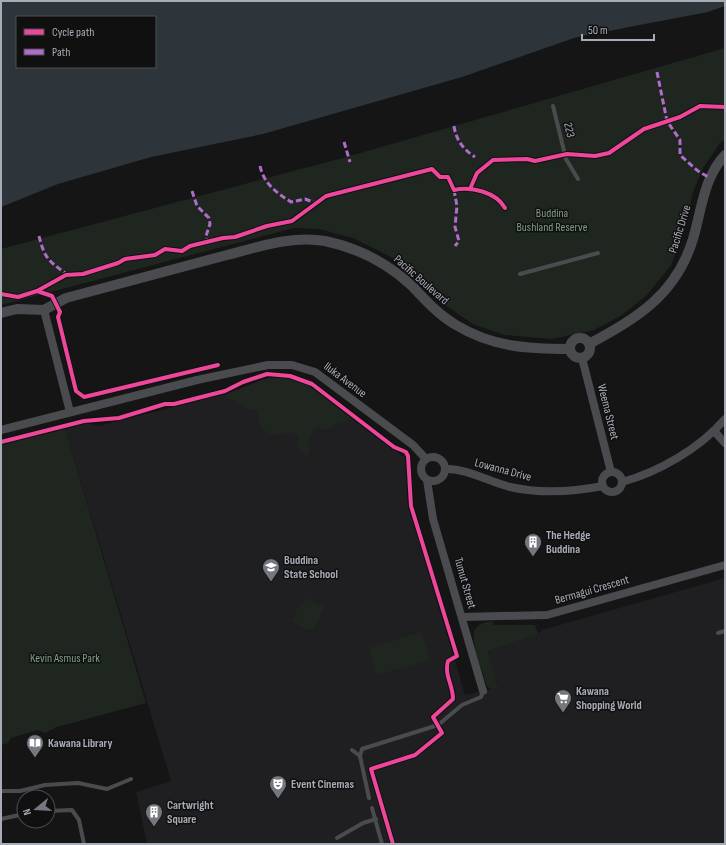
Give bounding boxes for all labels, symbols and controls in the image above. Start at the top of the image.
legend [16,16,156,68]
scale bar [582,16,654,42]
text: 50 m [588,23,608,38]
text: Cycle path [52,25,94,40]
text: Path [52,45,70,60]
street label: 223 [560,121,578,139]
street label: Pacific Drive [666,203,694,255]
park label: Buddina Bushland Reserve [517,206,588,235]
street label: Pacific Boulevard [390,252,452,308]
street label: Iluka Avenue [320,359,370,401]
street label: Weema Street [594,383,622,442]
street label: Lowanna Drive [473,455,533,485]
place label: The Hedge Buddina [546,528,590,557]
building icon: The Hedge Buddina [523,532,543,557]
place label: Buddina State School [284,553,338,582]
street label: Tumut Street [451,556,480,611]
school or university icon: Buddina State School [261,557,281,582]
street label: Bermagui Crescent [553,572,631,608]
park label: Kevin Asmus Park [30,651,100,666]
place label: Kawana Shopping World [576,684,642,713]
supermarket icon: Kawana Shopping World [553,688,573,713]
library icon: Kawana Library [25,733,45,758]
place label: Kawana Library [48,736,112,751]
theatre icon: Event Cinemas [268,774,288,799]
place label: Event Cinemas [291,777,354,792]
north arrow [16,789,56,829]
place label: Cartwright Square [167,798,214,827]
building icon: Cartwright Square [144,802,164,827]
text: N [20,807,34,817]

